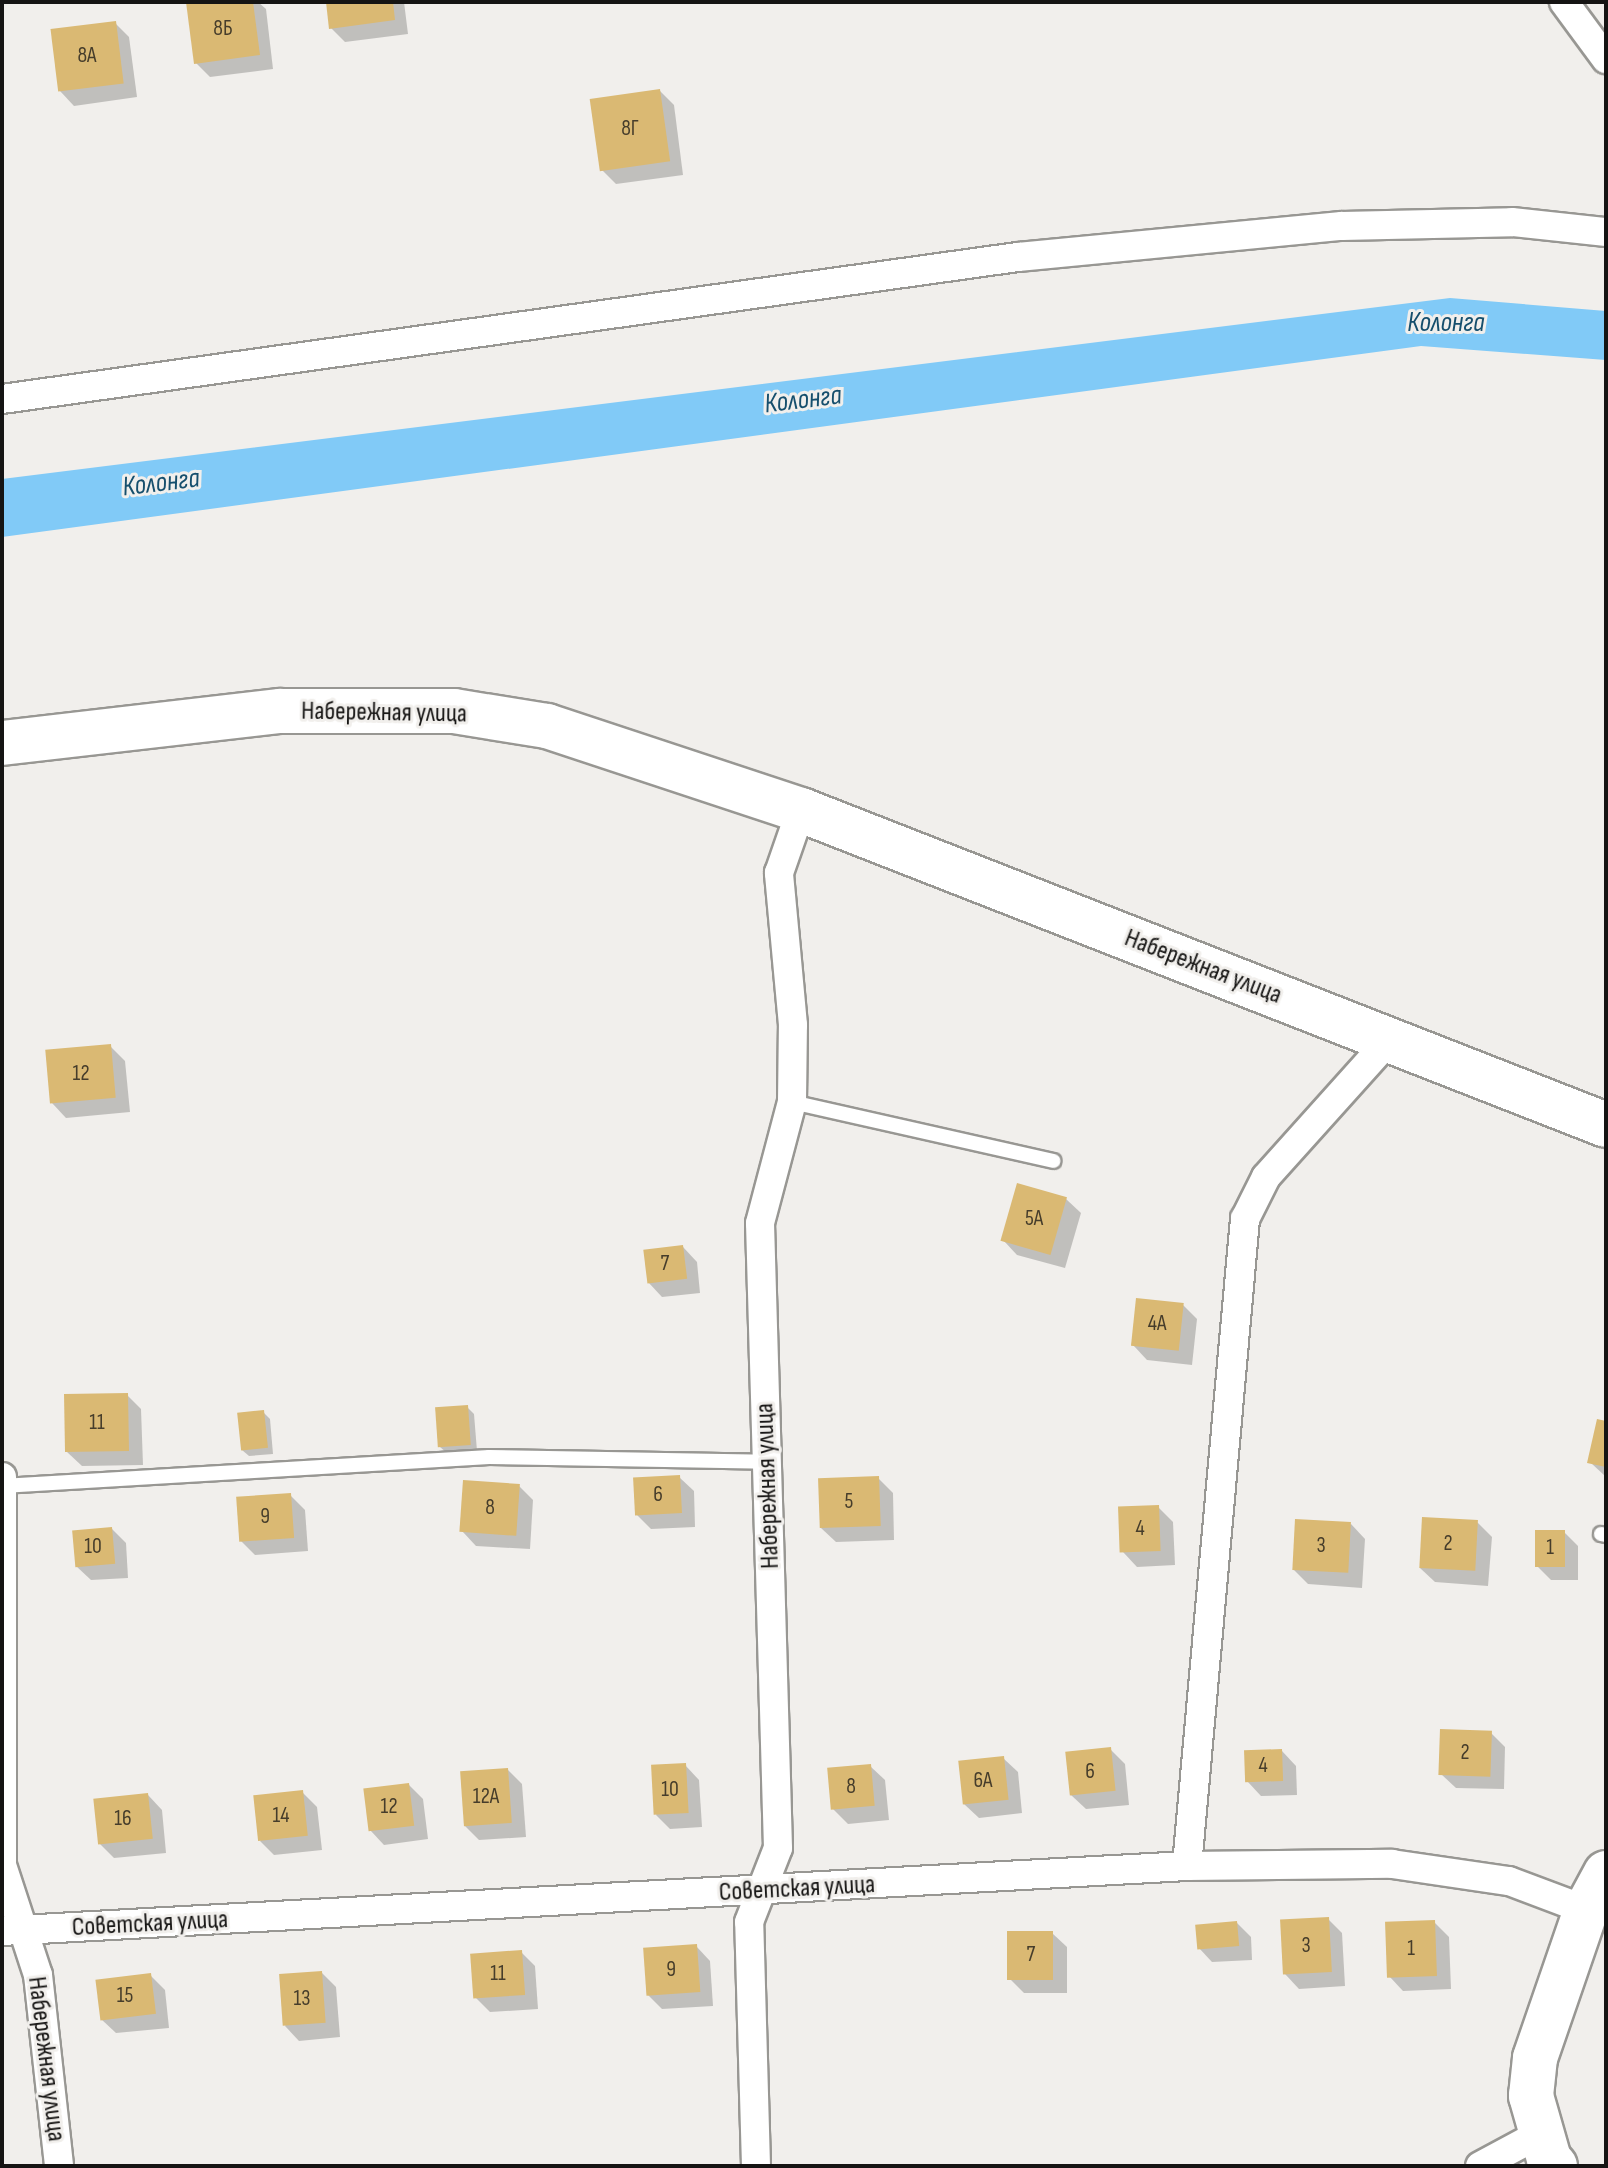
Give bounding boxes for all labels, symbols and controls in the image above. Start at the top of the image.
house number: 8Б [213,16,233,42]
house number: 8А [77,43,97,69]
house number: 8Г [621,116,639,142]
water label: Колонга [1407,306,1485,340]
water label: Колонга [763,379,843,421]
water label: Колонга [121,462,201,504]
street label: Набережная улица [301,696,467,730]
street label: Набережная улица [1120,923,1286,1011]
house number: 12 [72,1061,90,1087]
house number: 5А [1025,1206,1043,1232]
house number: 7 [661,1251,669,1277]
house number: 4А [1148,1311,1166,1337]
street label: Набережная улица [750,1403,786,1569]
house number: 11 [89,1410,105,1436]
house number: 6 [653,1482,663,1508]
house number: 5 [845,1489,853,1515]
house number: 8 [485,1495,495,1521]
house number: 9 [260,1504,270,1530]
house number: 4 [1135,1516,1145,1542]
house number: 2 [1443,1531,1453,1557]
house number: 3 [1316,1533,1326,1559]
house number: 10 [84,1534,102,1560]
house number: 1 [1546,1535,1554,1561]
house number: 2 [1460,1740,1470,1766]
house number: 4 [1258,1753,1268,1779]
house number: 6 [1085,1759,1095,1785]
house number: 6А [973,1768,993,1794]
house number: 8 [846,1774,856,1800]
house number: 10 [661,1777,679,1803]
house number: 12А [473,1784,499,1810]
house number: 12 [380,1794,398,1820]
house number: 14 [273,1803,289,1829]
house number: 16 [114,1806,132,1832]
street label: Советская улица [718,1869,876,1909]
street label: Советская улица [71,1904,229,1944]
house number: 3 [1301,1933,1311,1959]
house number: 1 [1407,1936,1415,1962]
house number: 7 [1027,1942,1035,1968]
house number: 9 [666,1957,676,1983]
house number: 11 [490,1961,506,1987]
street label: Набережная улица [20,1975,72,2143]
house number: 15 [117,1983,133,2009]
house number: 13 [294,1986,310,2012]

